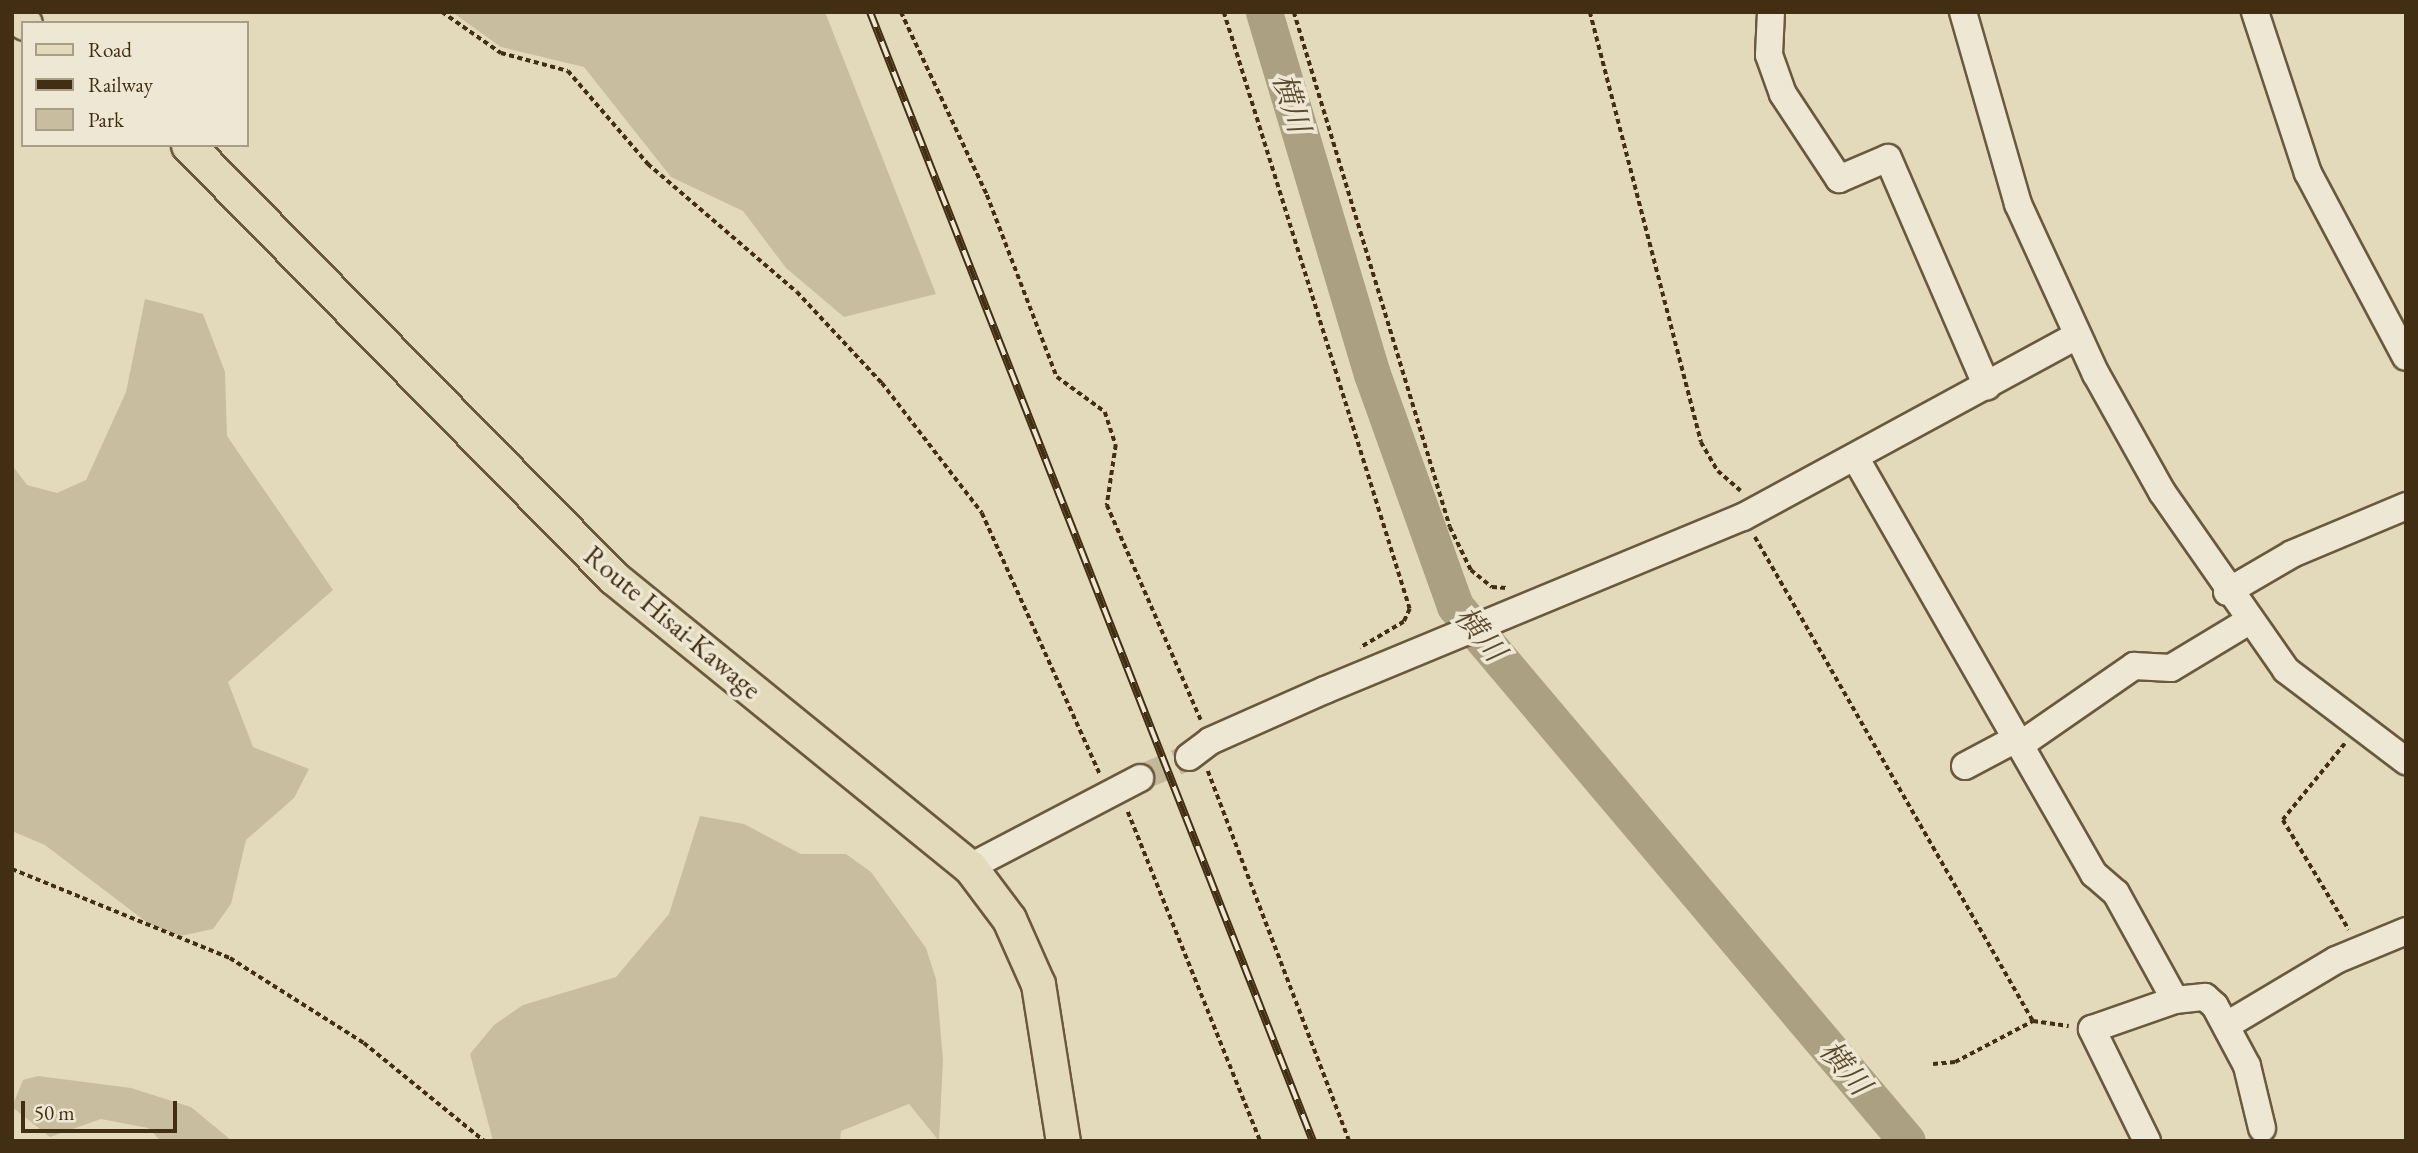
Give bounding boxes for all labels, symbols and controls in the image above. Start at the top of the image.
legend [21,21,248,147]
text: Road [88,36,132,63]
water label: 横川 [1265,69,1317,137]
text: Railway [88,71,153,98]
text: Park [88,106,124,133]
street label: Route Hisai-Kawage [578,538,768,706]
water label: 横川 [1447,599,1513,669]
water label: 横川 [1812,1033,1878,1103]
scale bar [24,1086,180,1130]
text: 50 m [34,1099,75,1126]

